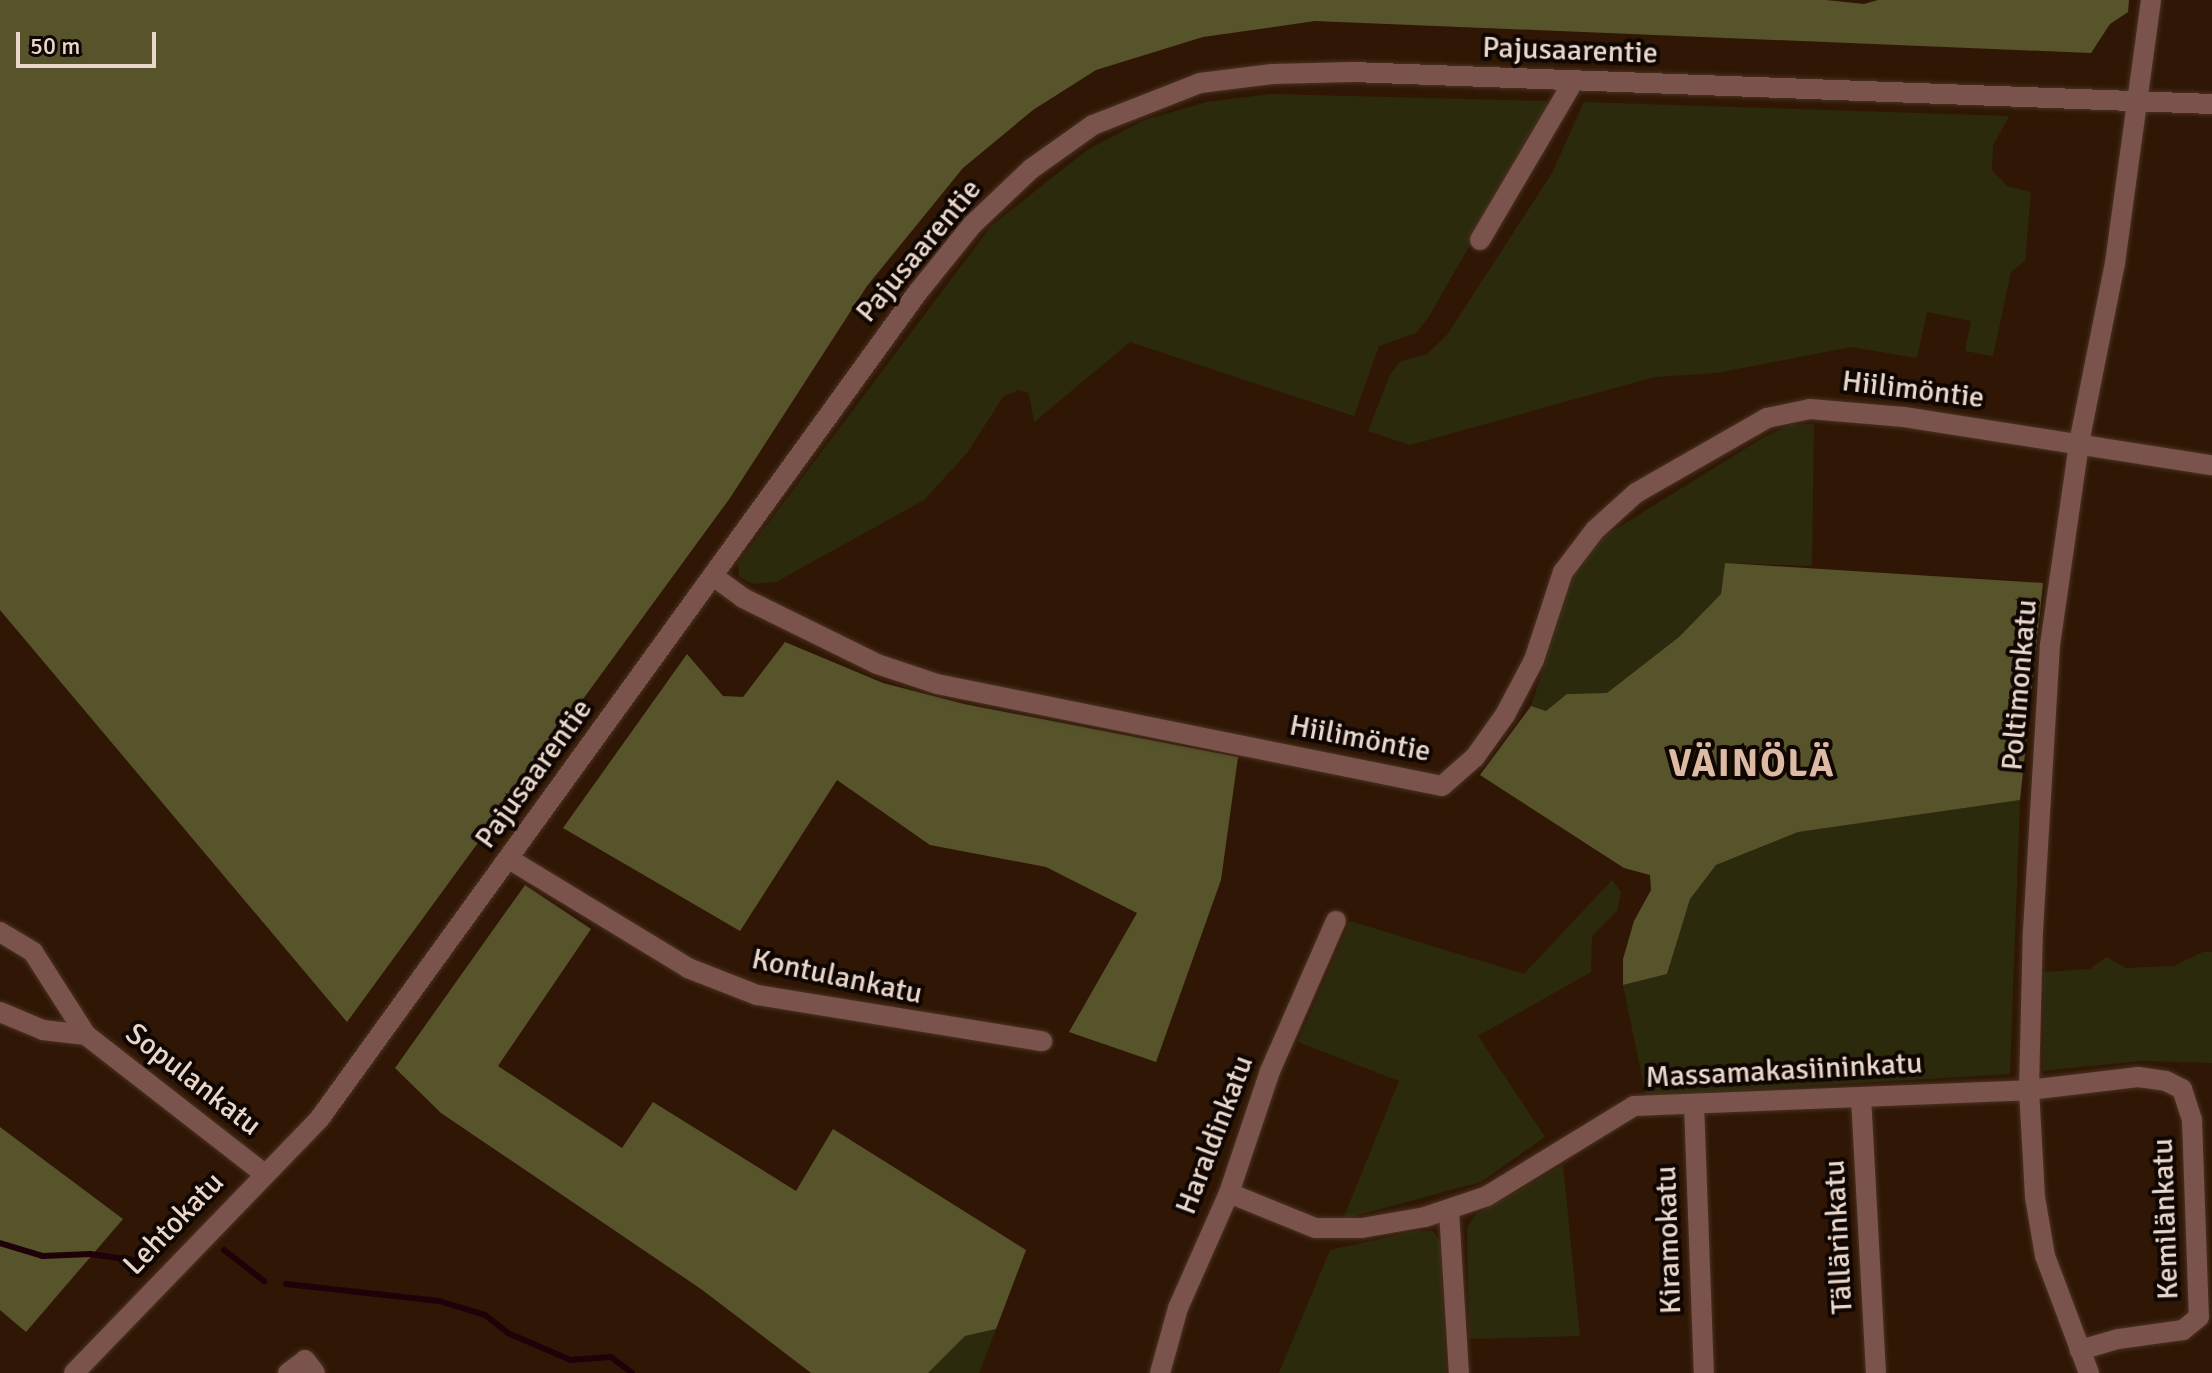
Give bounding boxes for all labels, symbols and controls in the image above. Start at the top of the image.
scale bar [20,16,160,66]
street label: Pajusaarentie [1482,30,1658,72]
text: 50 m [30,31,80,61]
street label: Pajusaarentie [849,172,989,330]
street label: Hiilimöntie [1840,363,1986,417]
street label: Poltimonkatu [1995,598,2045,772]
street label: Pajusaarentie [468,692,600,856]
street label: Hiilimöntie [1286,708,1434,770]
district label: VÄINÖLÄ [1668,741,1836,787]
street label: Kontulankatu [748,941,926,1013]
street label: Sopulankatu [118,1016,268,1144]
street label: Massamakasiininkatu [1645,1046,1923,1096]
street label: Haraldinkatu [1168,1050,1262,1220]
street label: Kemilänkatu [2145,1138,2187,1300]
street label: Tällärinkatu [1817,1159,1861,1315]
street label: Lehtokatu [116,1165,232,1283]
street label: Kiramokatu [1648,1165,1690,1315]

